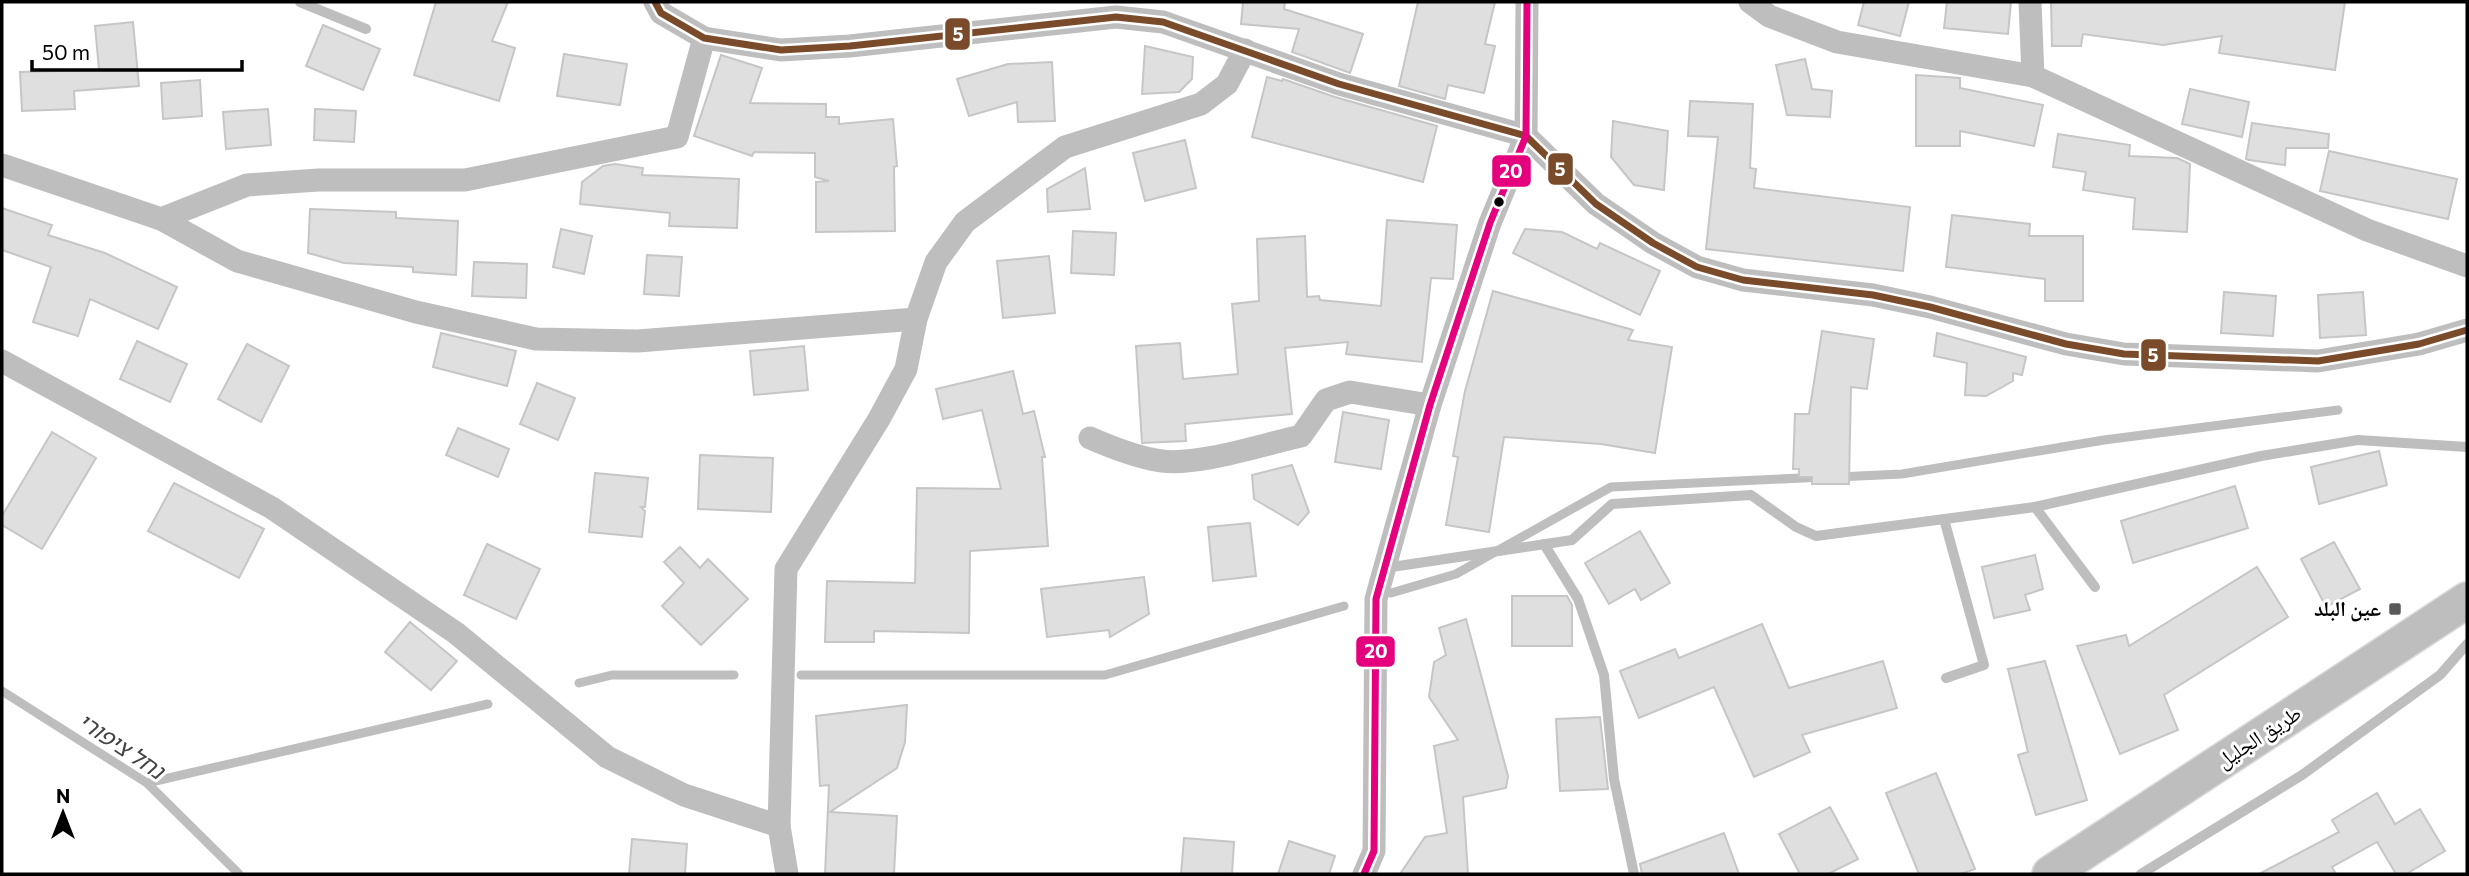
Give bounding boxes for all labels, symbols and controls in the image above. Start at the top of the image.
line badge: 5 [944,17,971,51]
text: 5 [952,22,964,45]
scale bar [32,28,242,72]
text: 50 m [42,39,90,64]
line badge: 5 [1547,152,1574,186]
line badge: 20 [1491,154,1532,188]
text: 5 [1554,157,1566,180]
text: 20 [1499,159,1523,182]
unlabelled marker [1492,195,1506,209]
line badge: 5 [2140,338,2167,372]
text: 5 [2147,343,2159,366]
place label: عين البلد [2314,595,2381,622]
marker: عين البلد [2387,601,2403,617]
line badge: 20 [1355,635,1396,668]
text: 20 [1364,639,1388,662]
street label: طريق الجليل [2211,699,2306,774]
water label: נחל ציפורי [73,706,172,786]
north arrow [28,778,98,848]
text: N [56,784,70,807]

